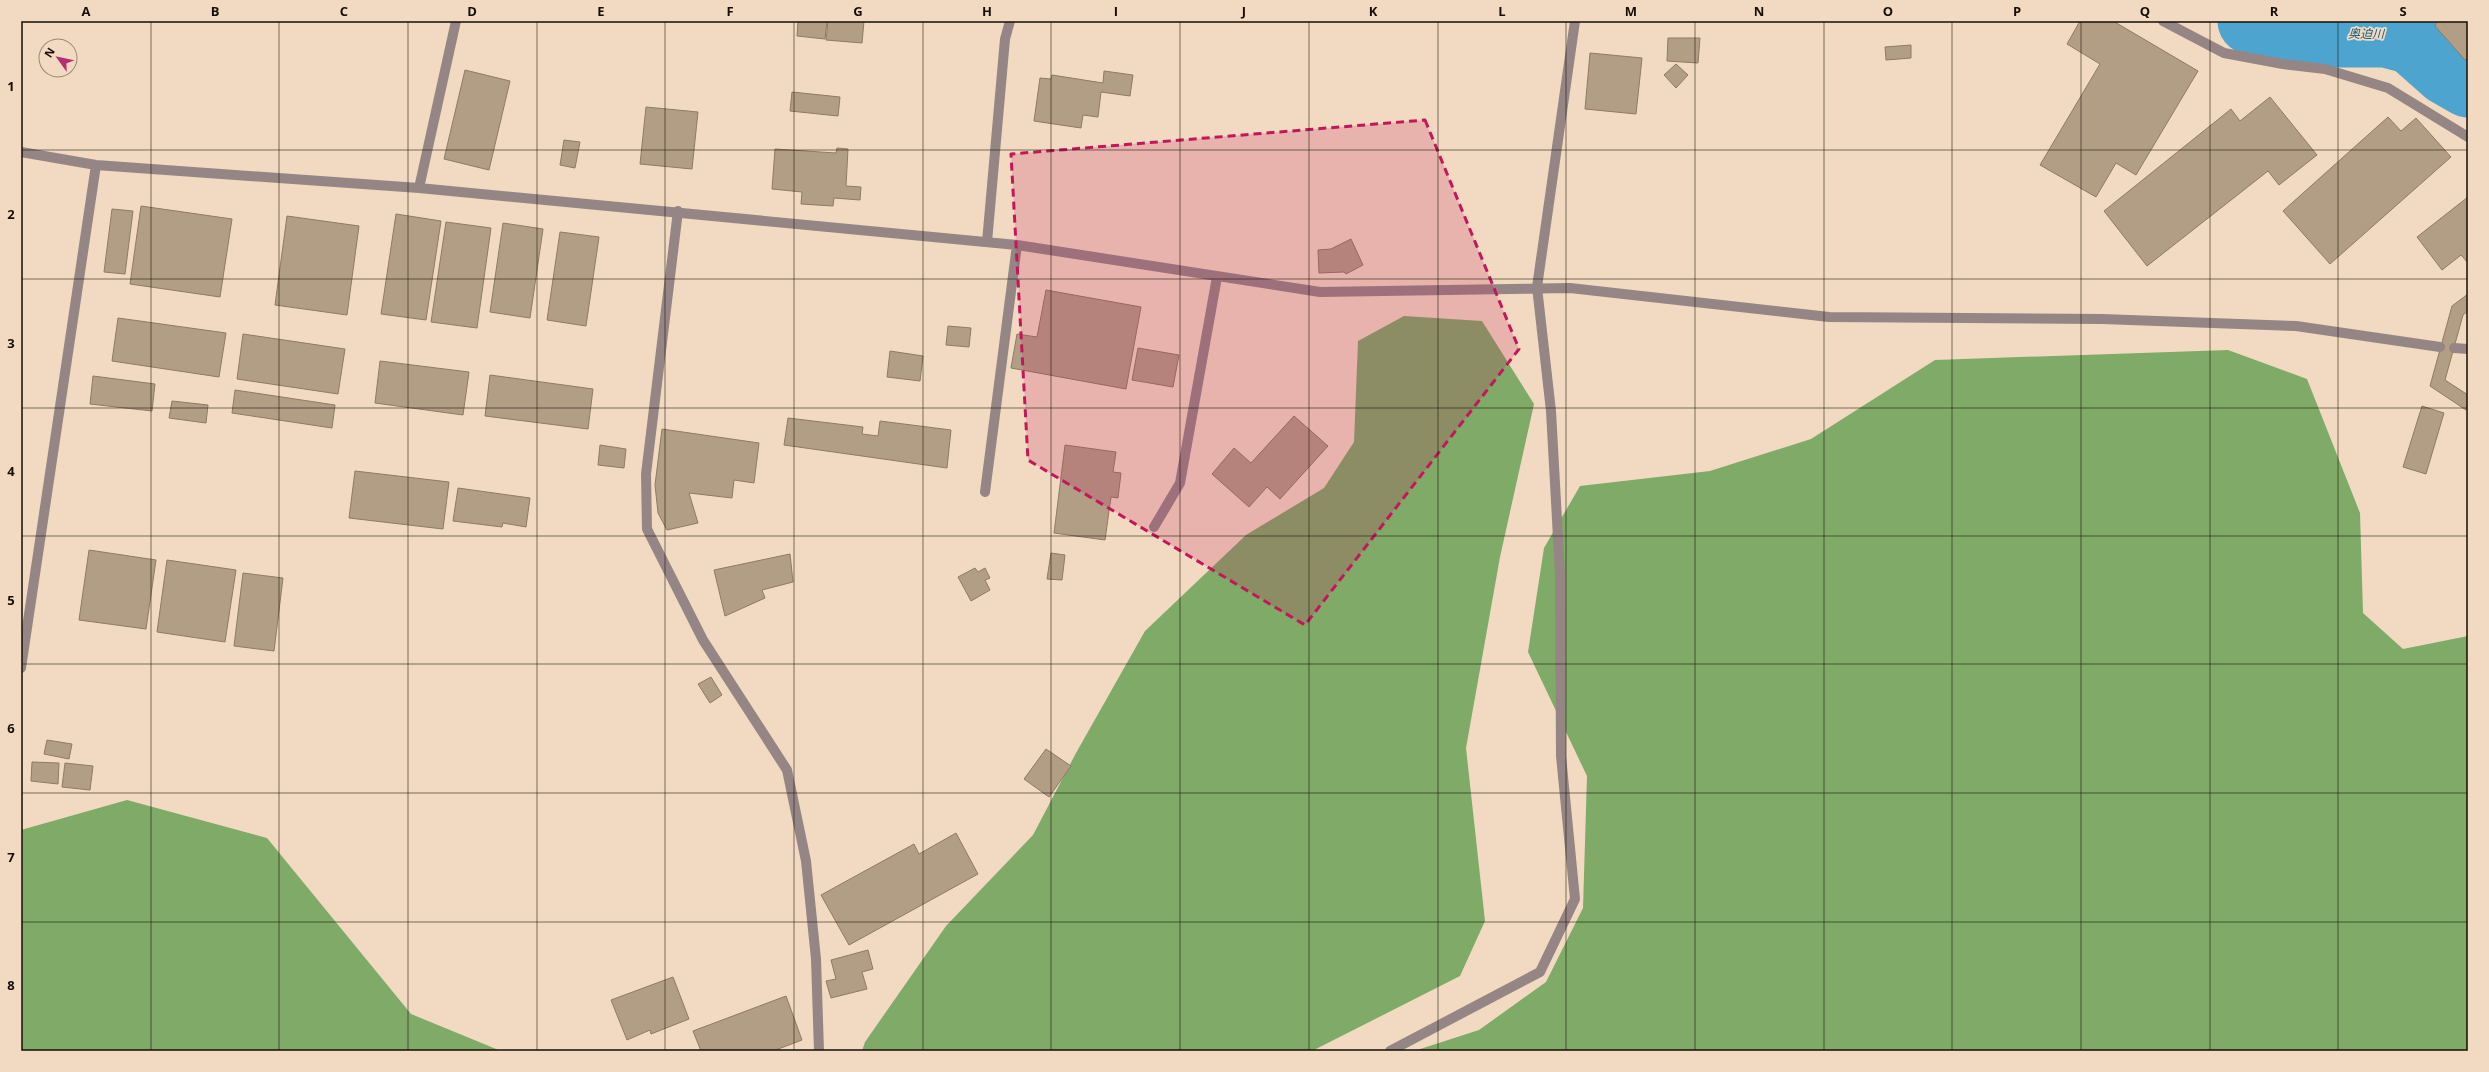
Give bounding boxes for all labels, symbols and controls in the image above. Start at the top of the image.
text: A [82,2,91,20]
text: B [211,2,220,20]
text: C [340,2,348,20]
text: D [467,2,477,20]
text: E [597,2,605,20]
text: F [726,2,734,20]
text: G [853,2,863,20]
text: H [982,2,992,20]
text: I [1114,2,1118,20]
text: J [1241,2,1246,20]
text: K [1369,2,1378,20]
text: L [1498,2,1506,20]
text: M [1625,2,1637,20]
text: N [1754,2,1764,20]
text: O [1883,2,1893,20]
text: P [2013,2,2021,20]
text: Q [2140,2,2150,20]
text: R [2270,2,2279,20]
text: S [2399,2,2407,20]
water label: 奥迫川 [2348,25,2386,42]
north arrow [38,38,78,78]
text: N [40,44,58,60]
text: 1 [7,77,15,95]
text: 2 [7,205,15,223]
text: 3 [7,334,15,352]
text: 4 [7,462,15,480]
text: 5 [7,591,15,609]
text: 6 [7,719,15,737]
text: 7 [7,848,15,866]
text: 8 [7,976,15,994]

